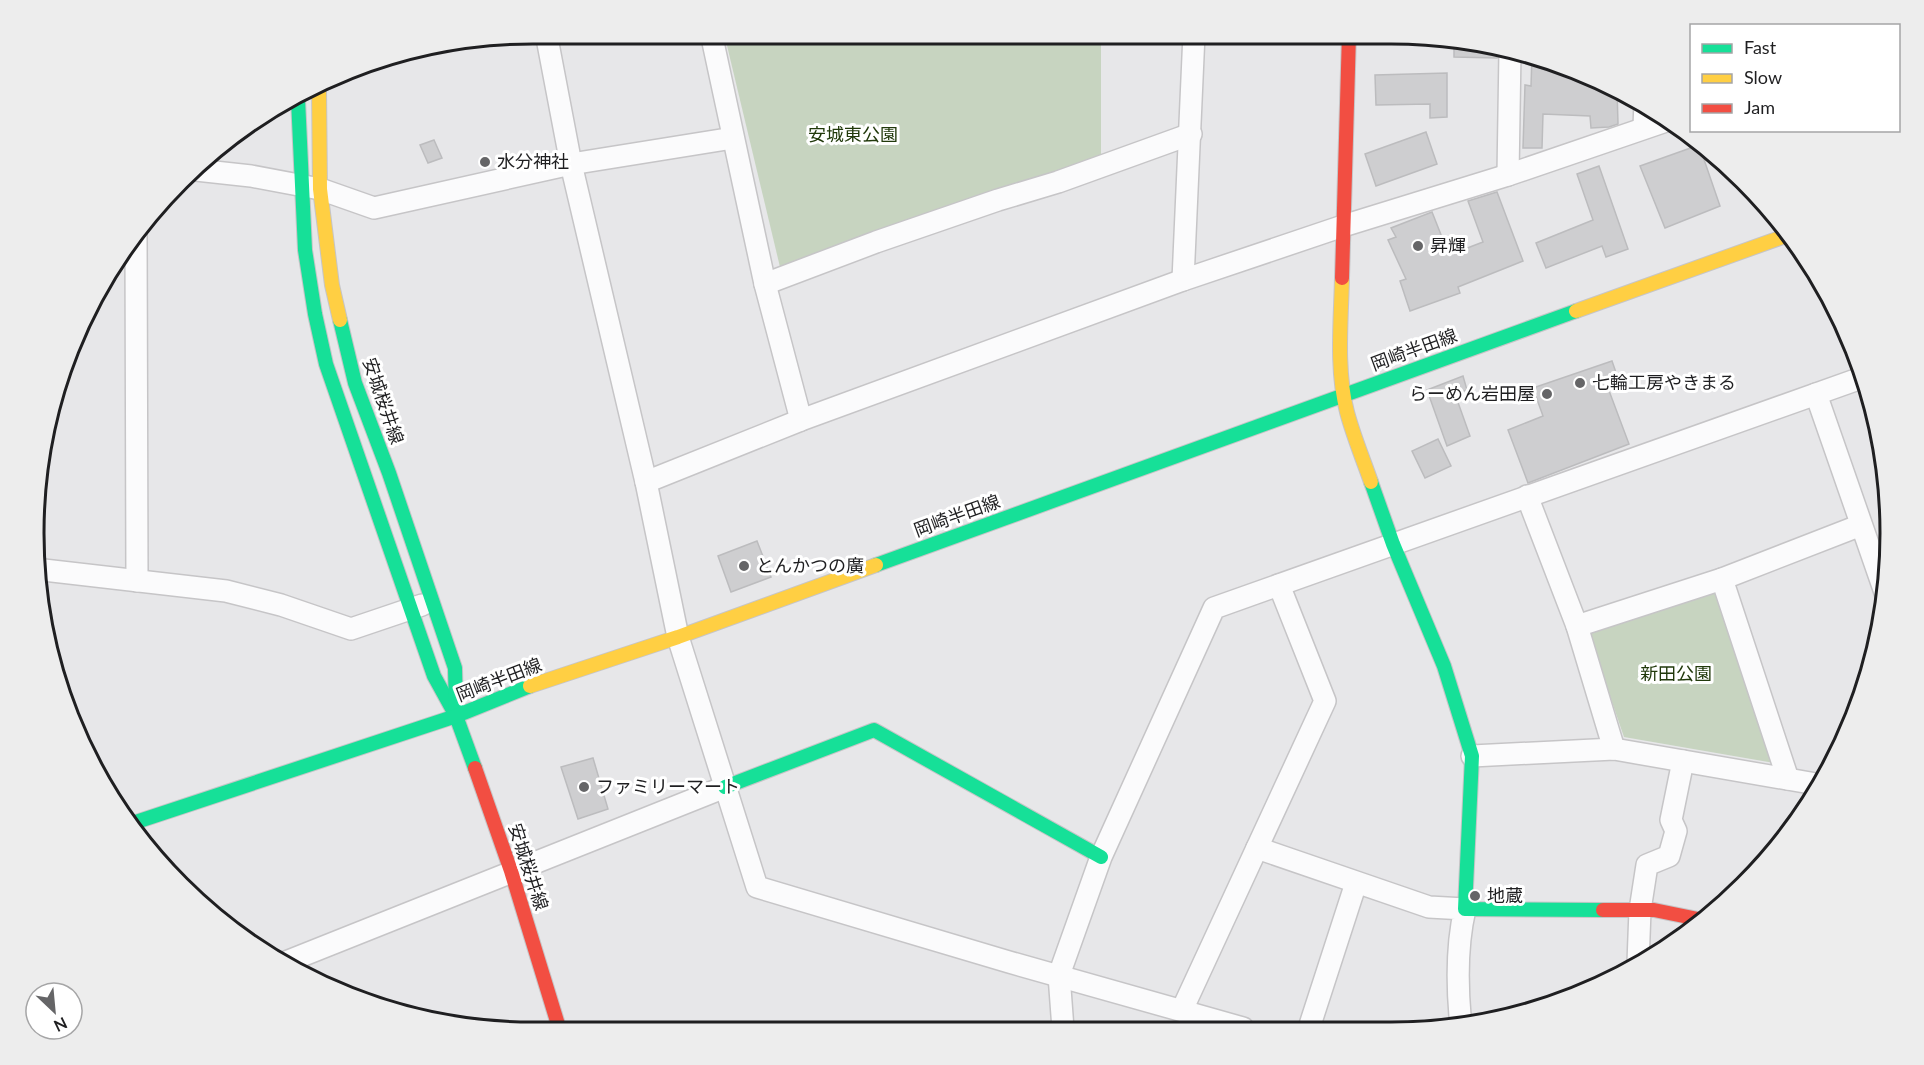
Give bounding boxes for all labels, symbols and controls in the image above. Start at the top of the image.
legend [1690,24,1900,132]
text: Fast [1744,36,1777,58]
text: Slow [1744,66,1782,88]
text: Jam [1744,96,1775,118]
park label: 安城東公園 [808,123,898,145]
place label: 水分神社 [497,150,569,172]
marker: 水分神社 [478,155,492,169]
place label: 昇輝 [1430,234,1466,256]
marker: 昇輝 [1411,239,1425,253]
street label: 岡崎半田線 [1368,323,1460,375]
street label: 安城桜井線 [359,355,409,447]
place label: 七輪工房やきまる [1592,371,1736,393]
marker: 七輪工房やきまる [1573,376,1587,390]
place label: らーめん岩田屋 [1409,382,1535,404]
marker: らーめん岩田屋 [1540,387,1554,401]
street label: 岡崎半田線 [911,489,1003,541]
place label: とんかつの廣 [756,554,864,576]
marker: とんかつの廣 [737,559,751,573]
street label: 岡崎半田線 [453,653,545,705]
park label: 新田公園 [1640,662,1712,684]
place label: ファミリーマート [596,775,740,797]
marker: ファミリーマート [577,780,591,794]
street label: 安城桜井線 [505,820,553,913]
place label: 地蔵 [1487,884,1523,906]
marker: 地蔵 [1468,889,1482,903]
north arrow [24,981,84,1041]
text: N [51,1014,70,1036]

